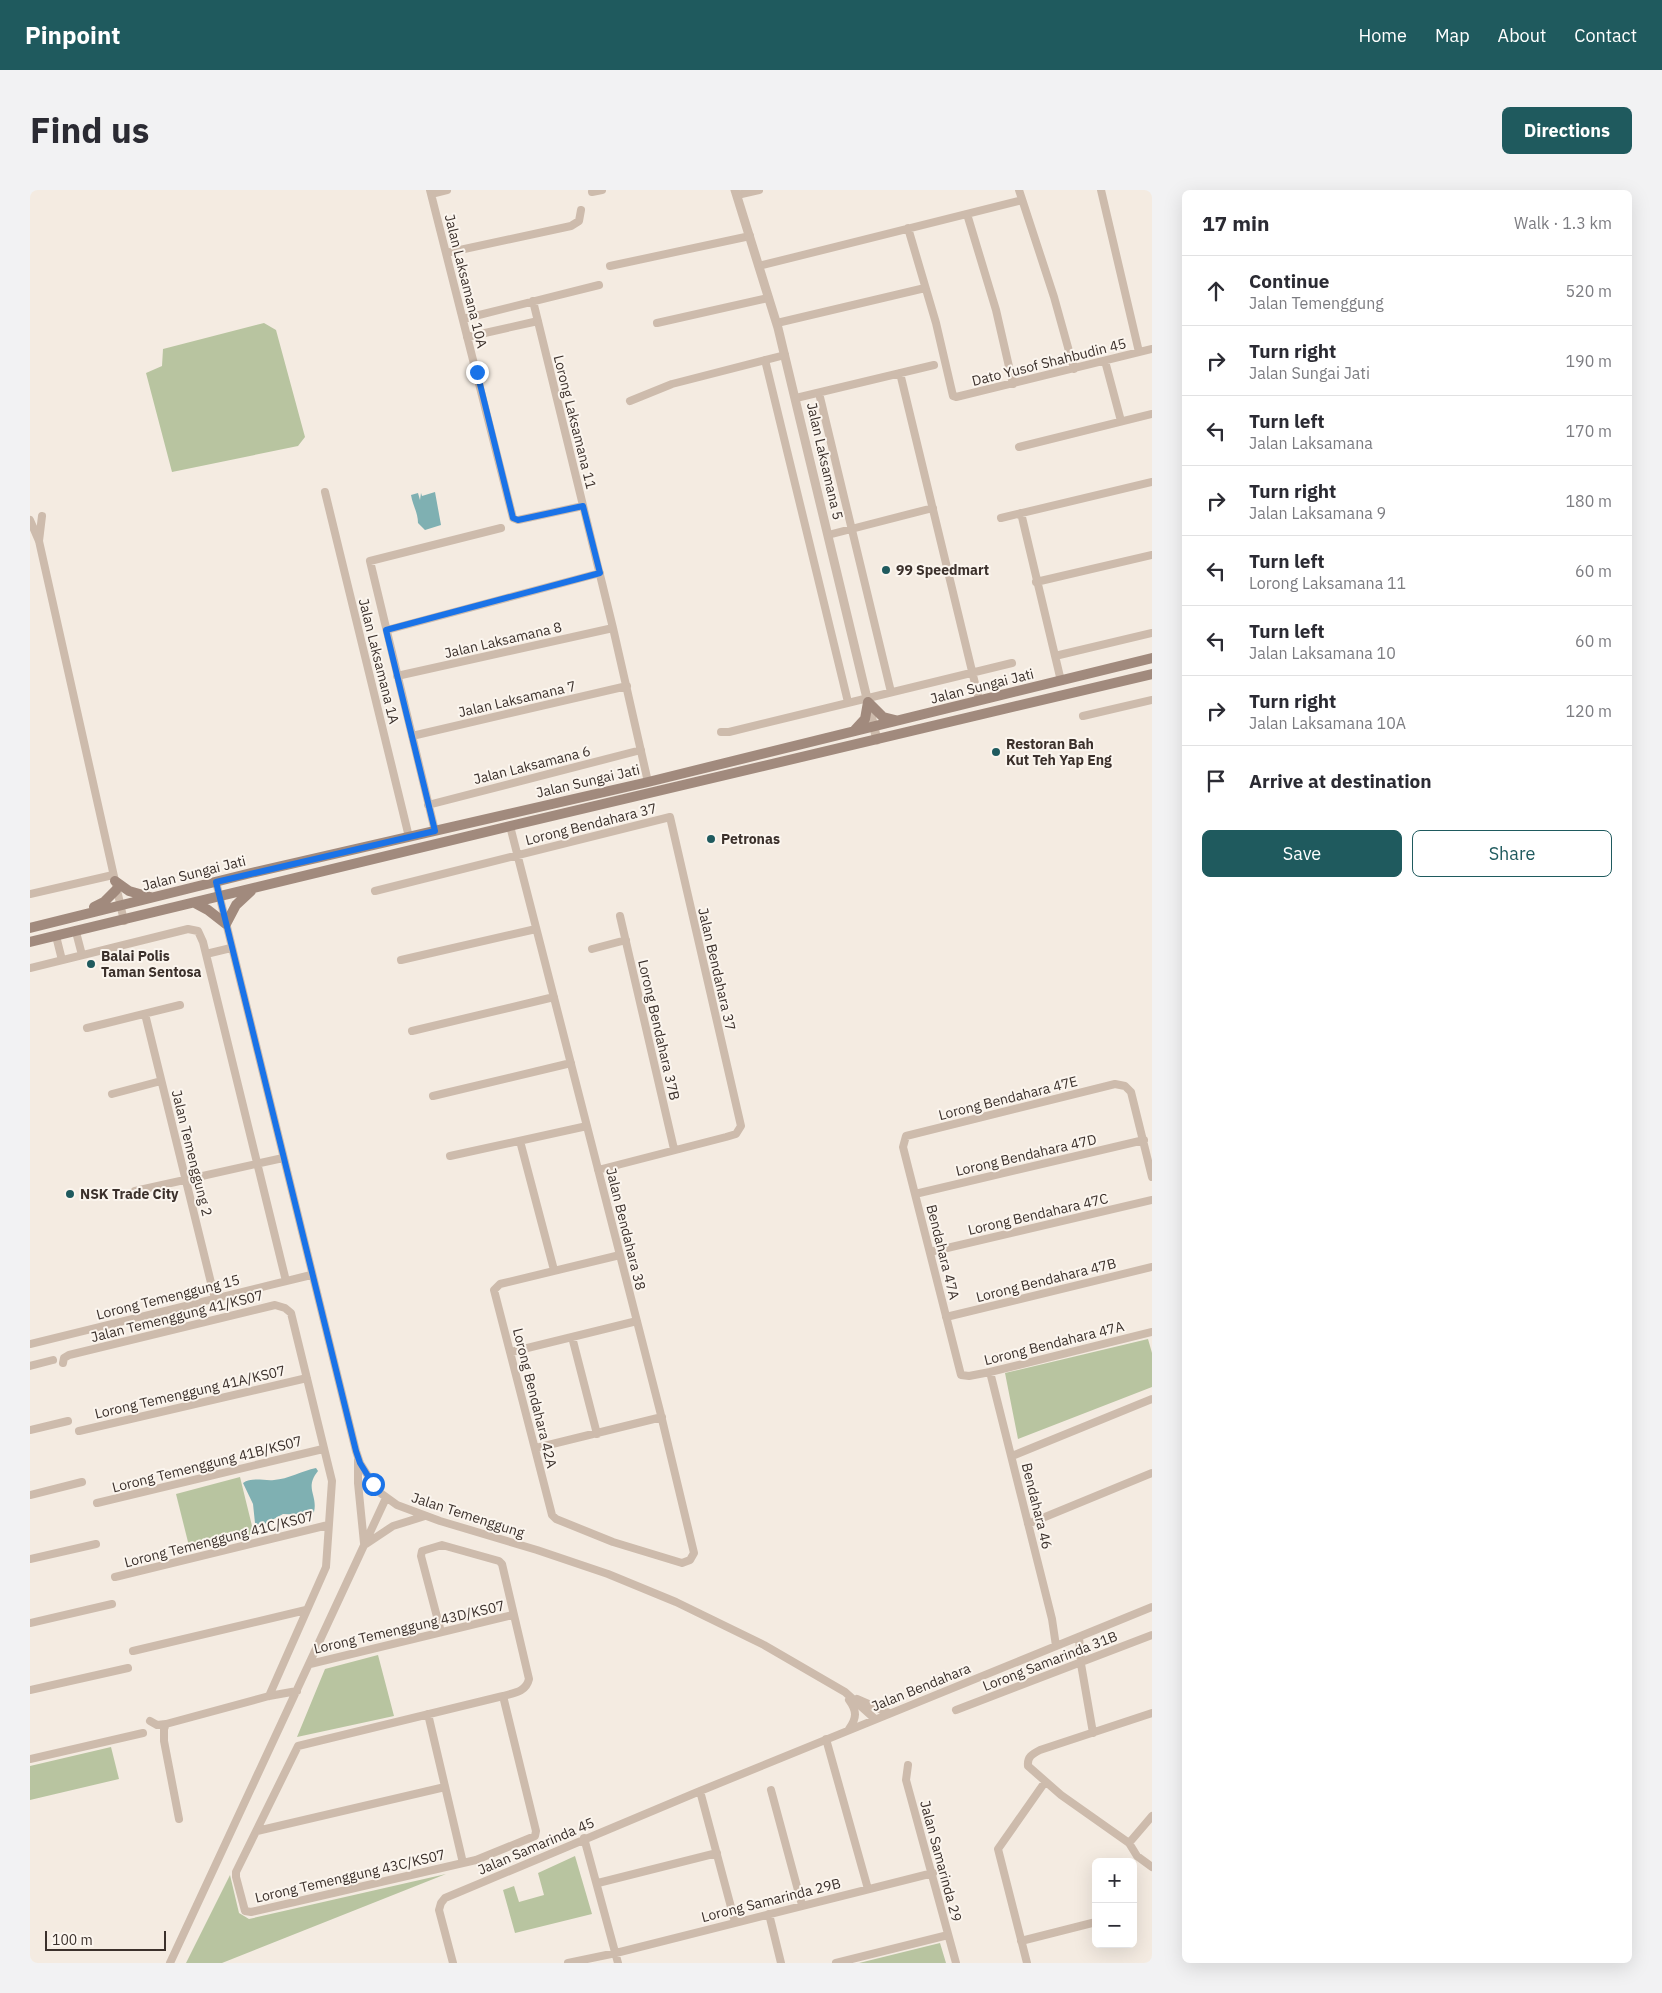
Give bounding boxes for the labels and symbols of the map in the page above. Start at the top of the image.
street label: Jalan Laksamana 10A [441,212,491,350]
street label: Dato Yusof Shahbudin 45 [970,334,1128,390]
street label: Lorong Laksamana 11 [550,353,600,491]
route end [466,361,489,384]
street label: Jalan Laksamana 5 [803,401,847,521]
place label: 99 Speedmart [896,561,989,579]
marker: 99 Speedmart [880,564,892,576]
street label: Jalan Laksamana 1A [355,596,403,726]
street label: Jalan Laksamana 8 [443,618,563,662]
street label: Jalan Sungai Jati [928,664,1036,708]
street label: Jalan Laksamana 7 [457,677,577,721]
place label: Restoran Bah Kut Teh Yap Eng [1006,735,1112,769]
street label: Jalan Laksamana 6 [472,742,592,788]
marker: Restoran Bah Kut Teh Yap Eng [990,746,1002,758]
street label: Jalan Sungai Jati [534,760,642,802]
street label: Lorong Bendahara 37 [523,799,659,849]
place label: Petronas [721,830,780,848]
marker: Petronas [705,833,717,845]
street label: Jalan Sungai Jati [140,851,248,895]
street label: Jalan Bendahara 37 [694,906,740,1032]
place label: Balai Polis Taman Sentosa [101,947,201,981]
marker: Balai Polis Taman Sentosa [85,958,97,970]
street label: Lorong Bendahara 37B [634,958,684,1102]
street label: Lorong Bendahara 47E [936,1072,1080,1124]
street label: Jalan Temenggung 2 [168,1088,216,1218]
street label: Lorong Bendahara 47D [954,1130,1098,1180]
street label: Jalan Bendahara 38 [602,1166,650,1292]
place label: NSK Trade City [80,1185,179,1203]
marker: NSK Trade City [64,1188,76,1200]
street label: Lorong Bendahara 47C [966,1189,1110,1239]
street label: Bendahara 47A [922,1203,964,1301]
street label: Lorong Bendahara 47B [974,1254,1118,1306]
street label: Lorong Temenggung 15 [94,1270,242,1324]
street label: Jalan Temenggung 41/KS07 [89,1286,265,1346]
street label: Lorong Bendahara 47A [982,1317,1126,1369]
street label: Lorong Bendahara 42A [509,1326,561,1470]
street label: Lorong Temenggung 41A/KS07 [93,1361,287,1423]
street label: Lorong Temenggung 41B/KS07 [110,1432,304,1496]
street label: Bendahara 46 [1018,1461,1056,1551]
route start [362,1473,385,1496]
street label: Jalan Temenggung [409,1488,527,1542]
street label: Lorong Temenggung 41C/KS07 [122,1507,316,1571]
street label: Lorong Temenggung 43D/KS07 [312,1596,506,1658]
street label: Lorong Samarinda 31B [980,1627,1120,1695]
street label: Jalan Bendahara [869,1659,974,1715]
street label: Jalan Samarinda 29 [916,1798,966,1924]
street label: Jalan Samarinda 45 [475,1813,597,1879]
street label: Lorong Temenggung 43C/KS07 [253,1845,447,1907]
street label: Lorong Samarinda 29B [699,1874,843,1926]
scale bar [45,1928,166,1951]

